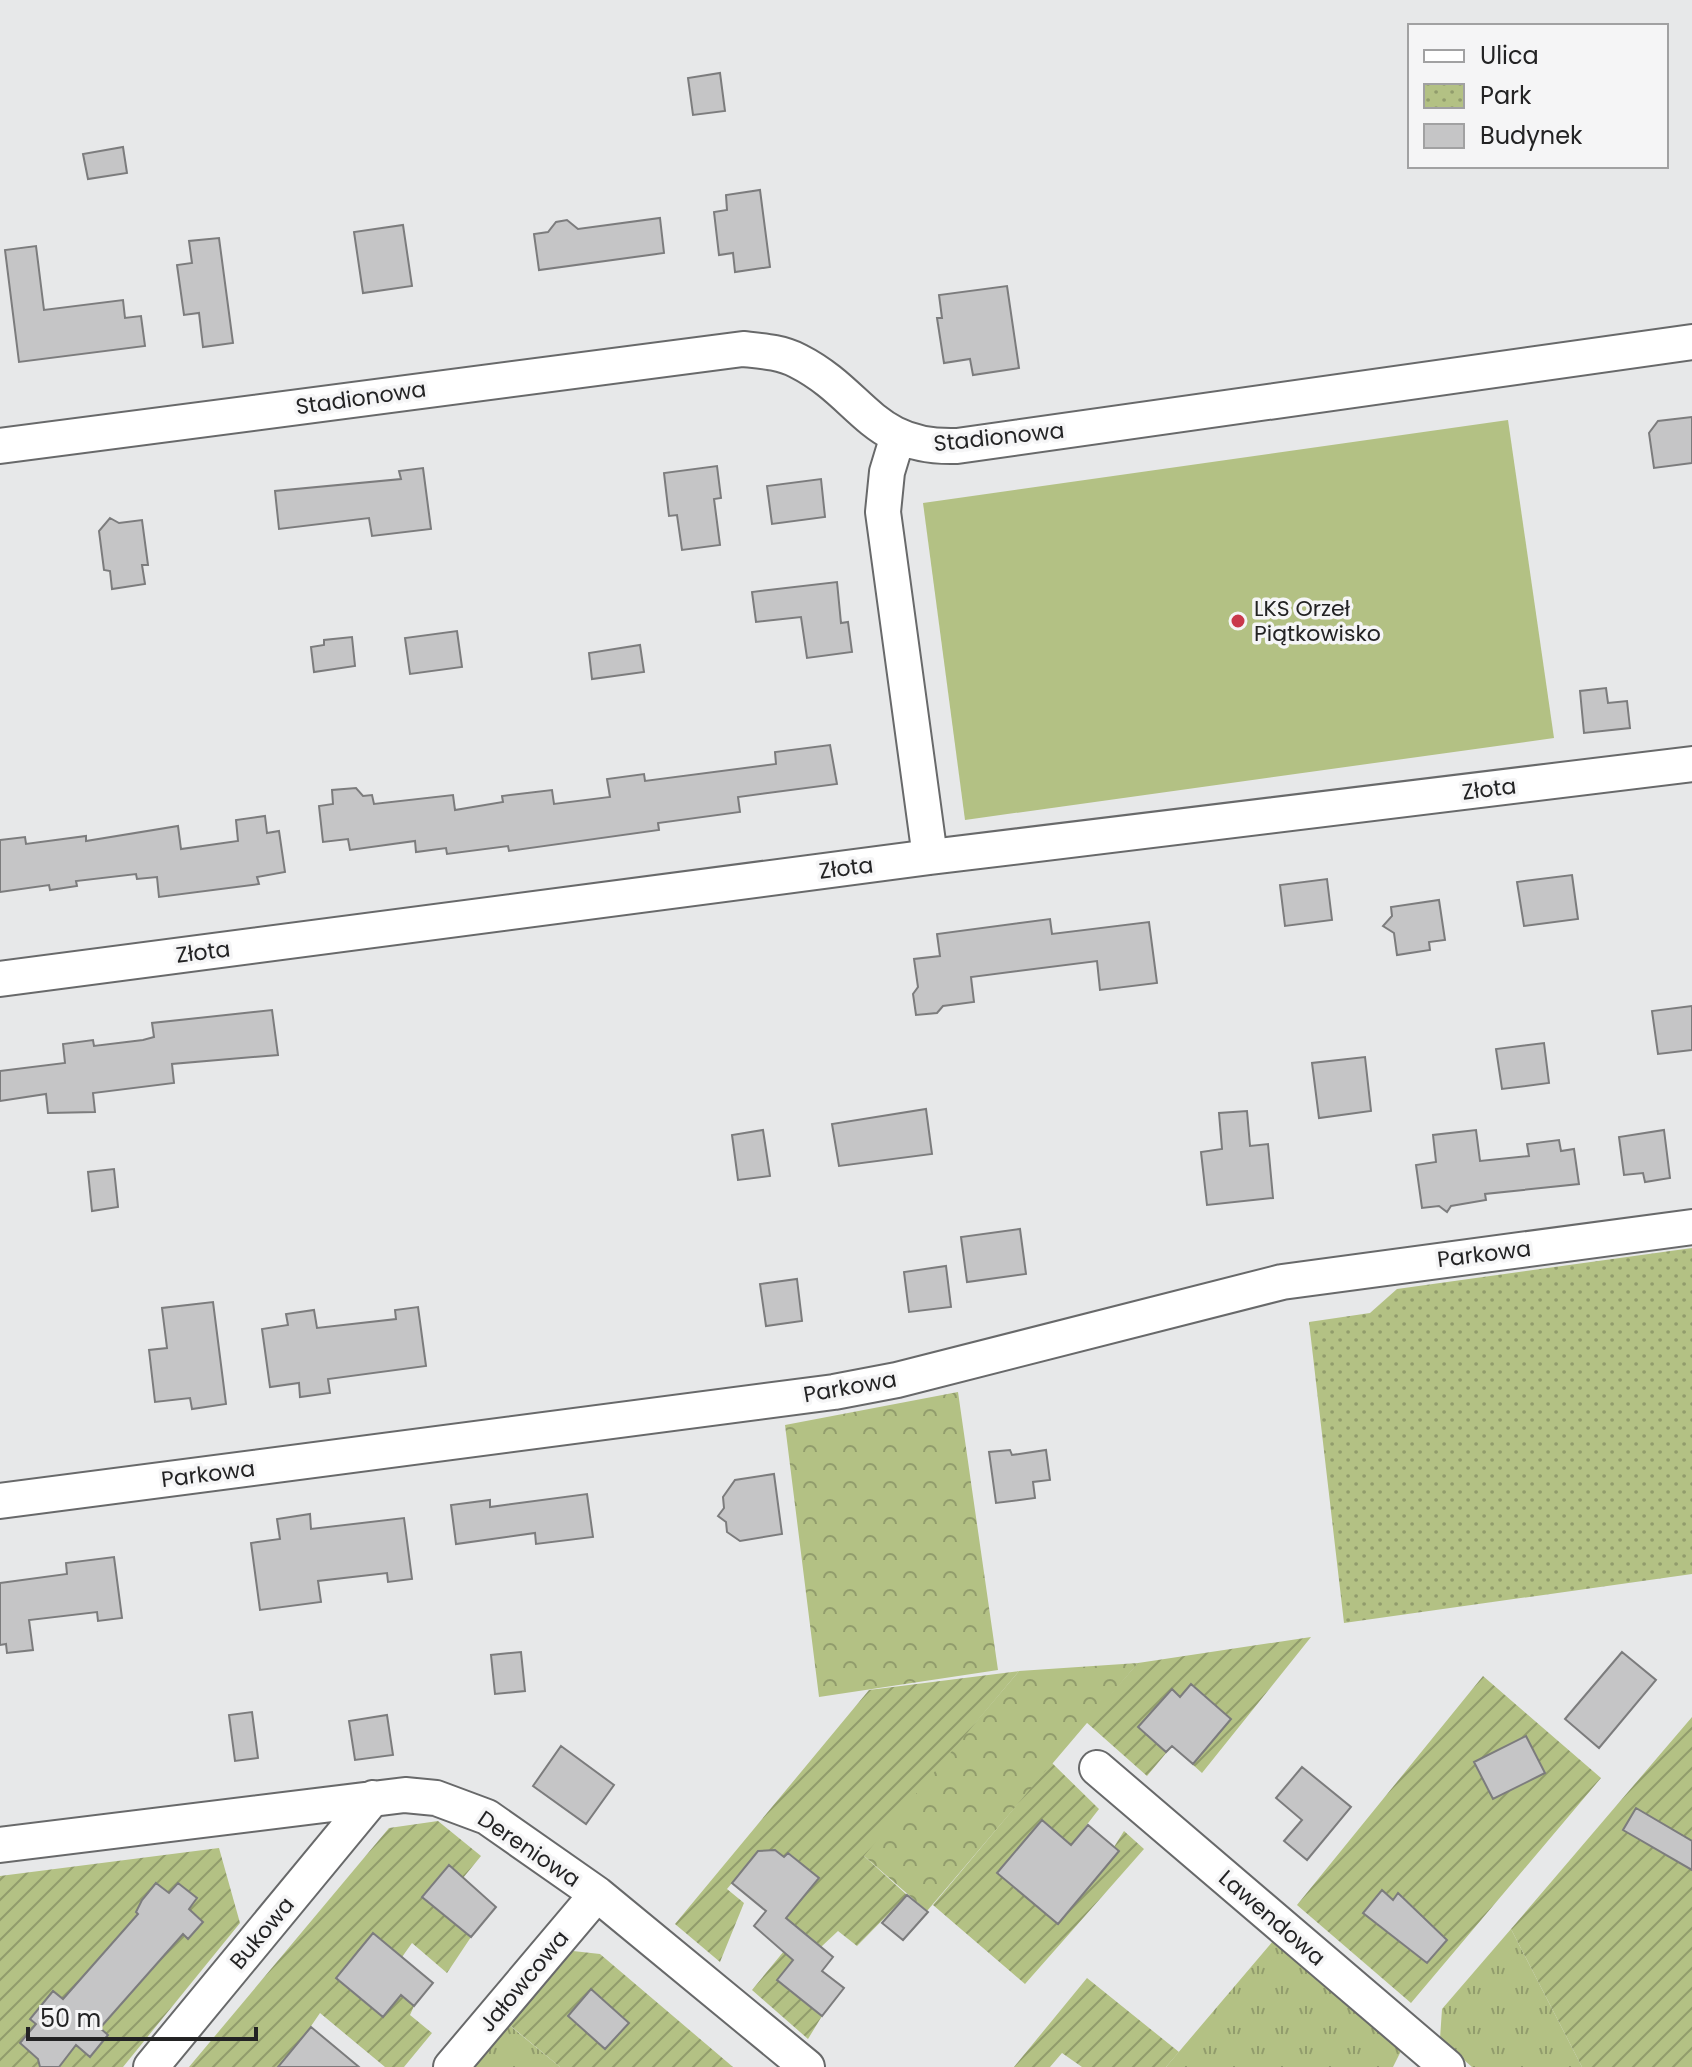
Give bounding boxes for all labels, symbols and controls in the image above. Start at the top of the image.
legend [1408,24,1668,168]
text: Ulica [1480,39,1539,72]
text: Park [1480,79,1532,112]
text: Budynek [1480,119,1583,152]
street label: Stadionowa [294,374,428,422]
street label: Stadionowa [932,415,1066,459]
place label: LKS Orzeł Piątkowisko [1254,593,1381,649]
marker: LKS Orzeł Piątkowisko [1229,612,1247,630]
street label: Złota [1460,770,1518,808]
street label: Złota [817,849,875,887]
street label: Złota [174,933,232,971]
street label: Parkowa [1435,1233,1533,1275]
street label: Parkowa [801,1364,899,1410]
street label: Parkowa [159,1453,257,1495]
street label: Dereniowa [472,1803,586,1895]
street label: Lawendowa [1212,1863,1332,1973]
street label: Bukowa [223,1890,301,1976]
street label: Jałowcowa [472,1923,576,2039]
scale bar [28,1991,256,2041]
text: 50 m [40,2002,101,2035]

